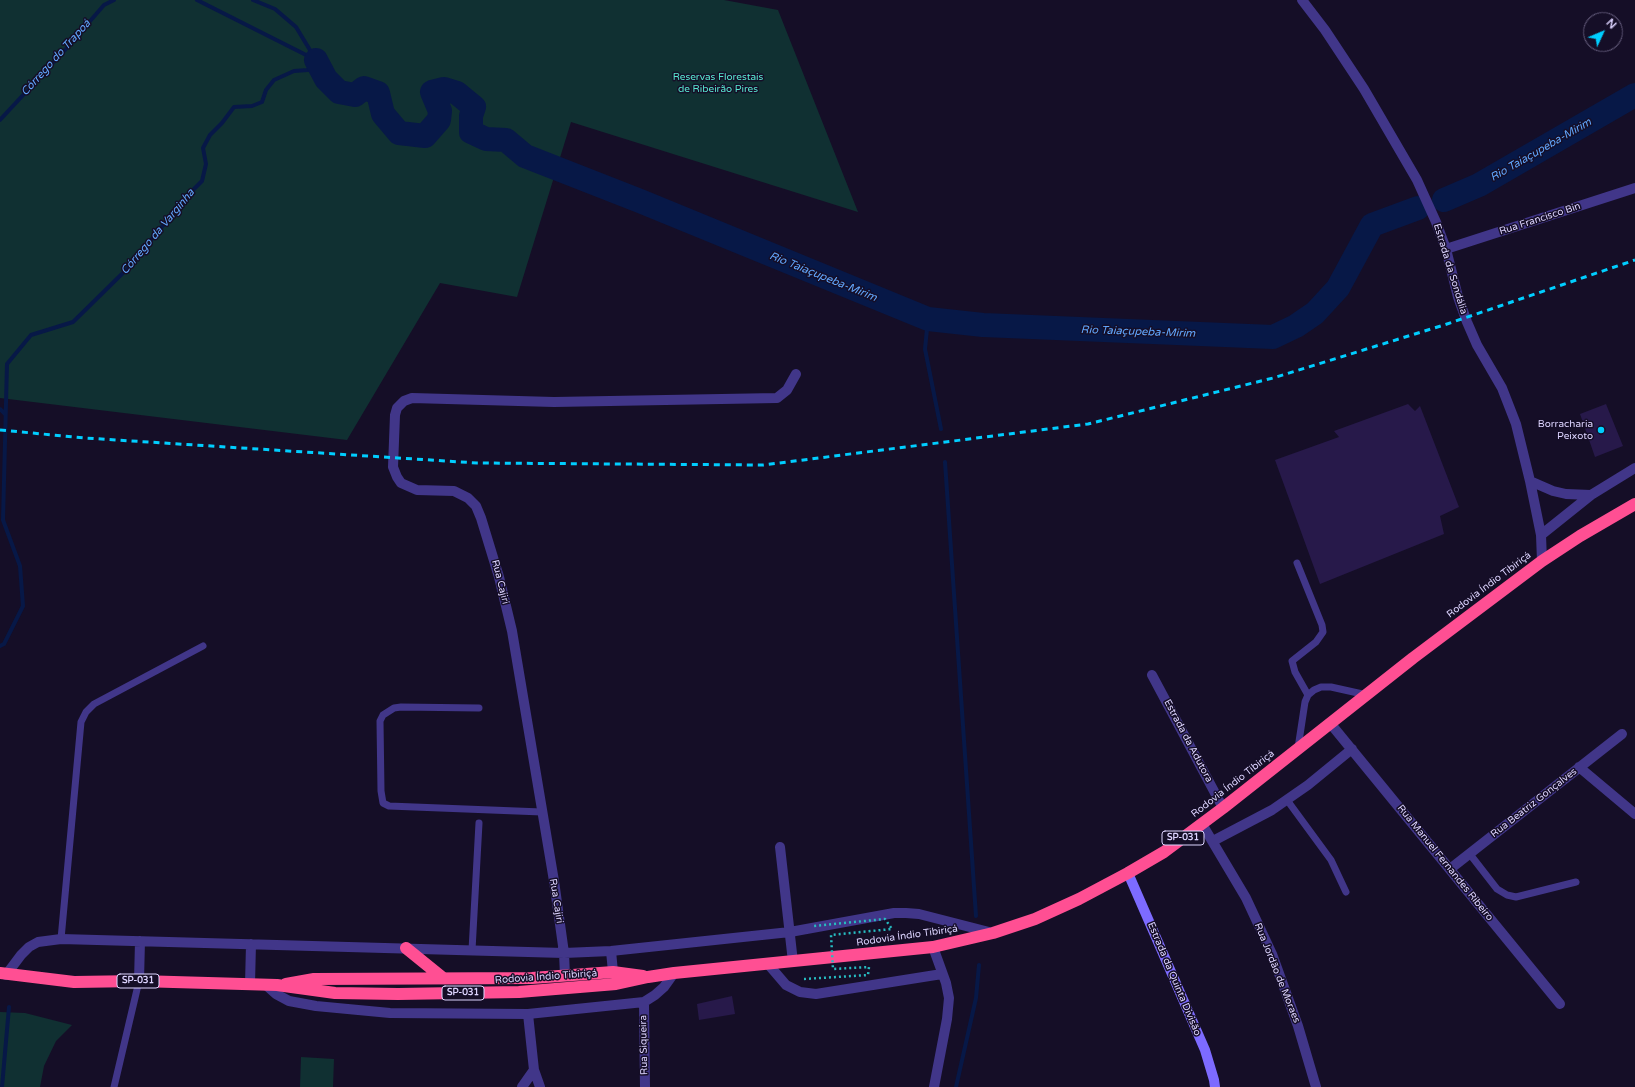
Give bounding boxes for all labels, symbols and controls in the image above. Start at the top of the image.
north arrow [1583,12,1623,52]
text: N [1604,16,1619,32]
water label: Córrego do Trapoá [18,17,94,99]
park label: Reservas Florestais de Ribeirão Pires [673,71,763,94]
water label: Rio Taiaçupeba-Mirim [1488,116,1594,184]
water label: Córrego da Varginha [118,187,198,277]
street label: Rua Francisco Bin [1498,200,1582,238]
street label: Estrada da Sondália [1430,222,1470,316]
water label: Rio Taiaçupeba-Mirim [767,249,879,305]
water label: Rio Taiaçupeba-Mirim [1080,323,1196,341]
place label: Borracharia Peixoto [1538,418,1593,442]
marker: Borracharia Peixoto [1596,425,1606,435]
street label: Rodovia Índio Tibiriçá [1444,549,1534,621]
street label: Rua Cajiri [489,559,511,605]
street label: Estrada da Adutora [1161,697,1215,785]
street label: Rodovia Índio Tibiriçá [1189,748,1277,820]
street label: Rua Beatriz Gonçalves [1489,766,1579,840]
street label: Rua Manuel Fernandes Ribeiro [1394,803,1496,923]
road number: SP-031 [1162,831,1204,845]
street label: Rua Cajiri [547,878,565,924]
street label: Estrada da Quinta Divisão [1145,920,1203,1038]
street label: Rua Jordão de Moraes [1251,921,1303,1025]
street label: Rodovia Índio Tibiriçá [855,923,959,949]
street label: Rodovia Índio Tibiriçá [495,967,597,987]
road number: SP-031 [117,974,159,988]
road number: SP-031 [442,986,484,1000]
street label: Rua Siqueira [637,1015,651,1075]

